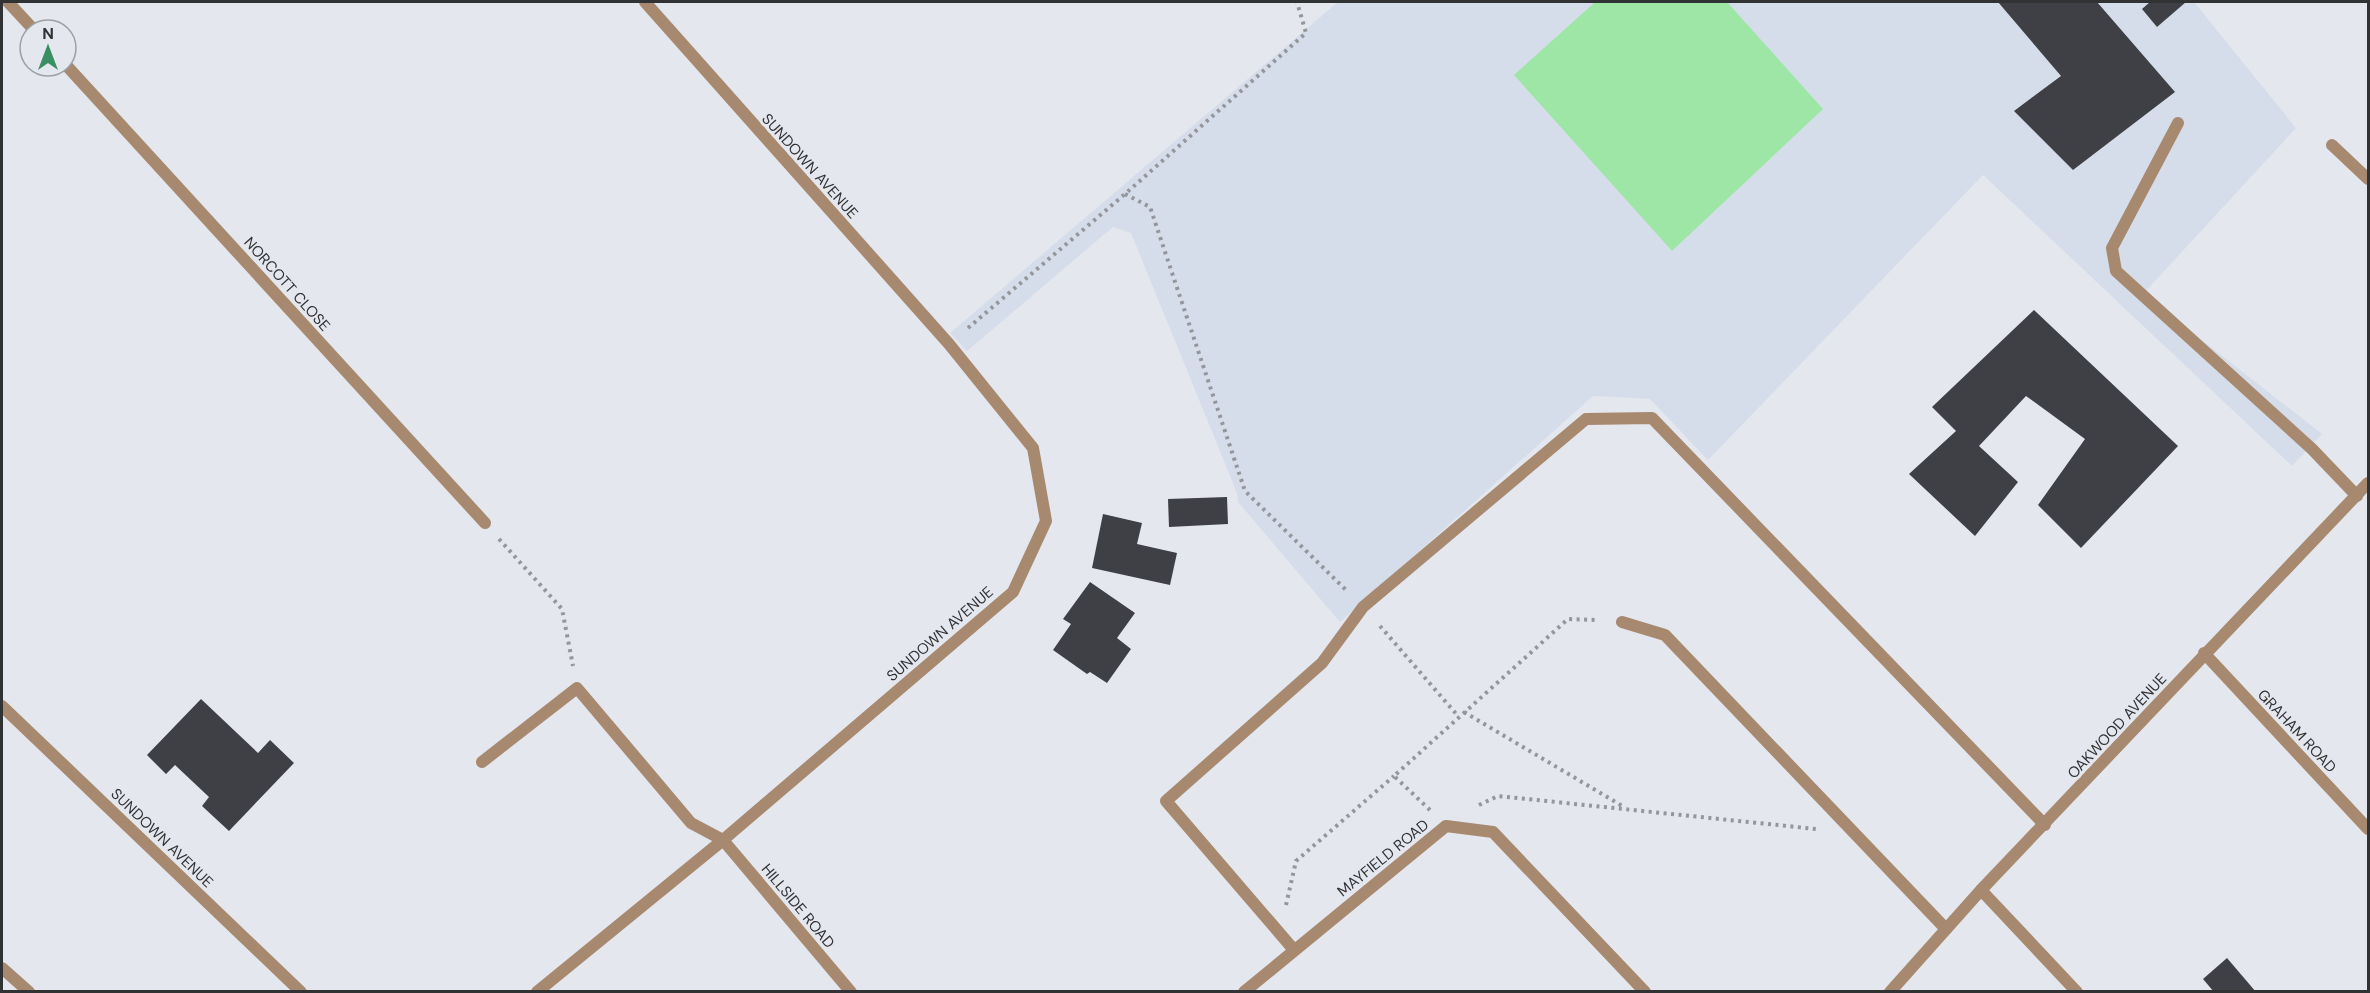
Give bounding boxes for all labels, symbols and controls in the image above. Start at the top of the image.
north arrow [18,18,78,78]
text: N [42,23,54,44]
street label: SUNDOWN AVENUE [757,109,863,223]
street label: NORCOTT CLOSE [239,233,335,335]
street label: SUNDOWN AVENUE [882,582,998,686]
street label: OAKWOOD AVENUE [2063,669,2171,783]
street label: GRAHAM ROAD [2253,685,2341,777]
street label: SUNDOWN AVENUE [106,784,218,892]
street label: MAYFIELD ROAD [1333,815,1433,901]
street label: HILLSIDE ROAD [757,860,839,952]

